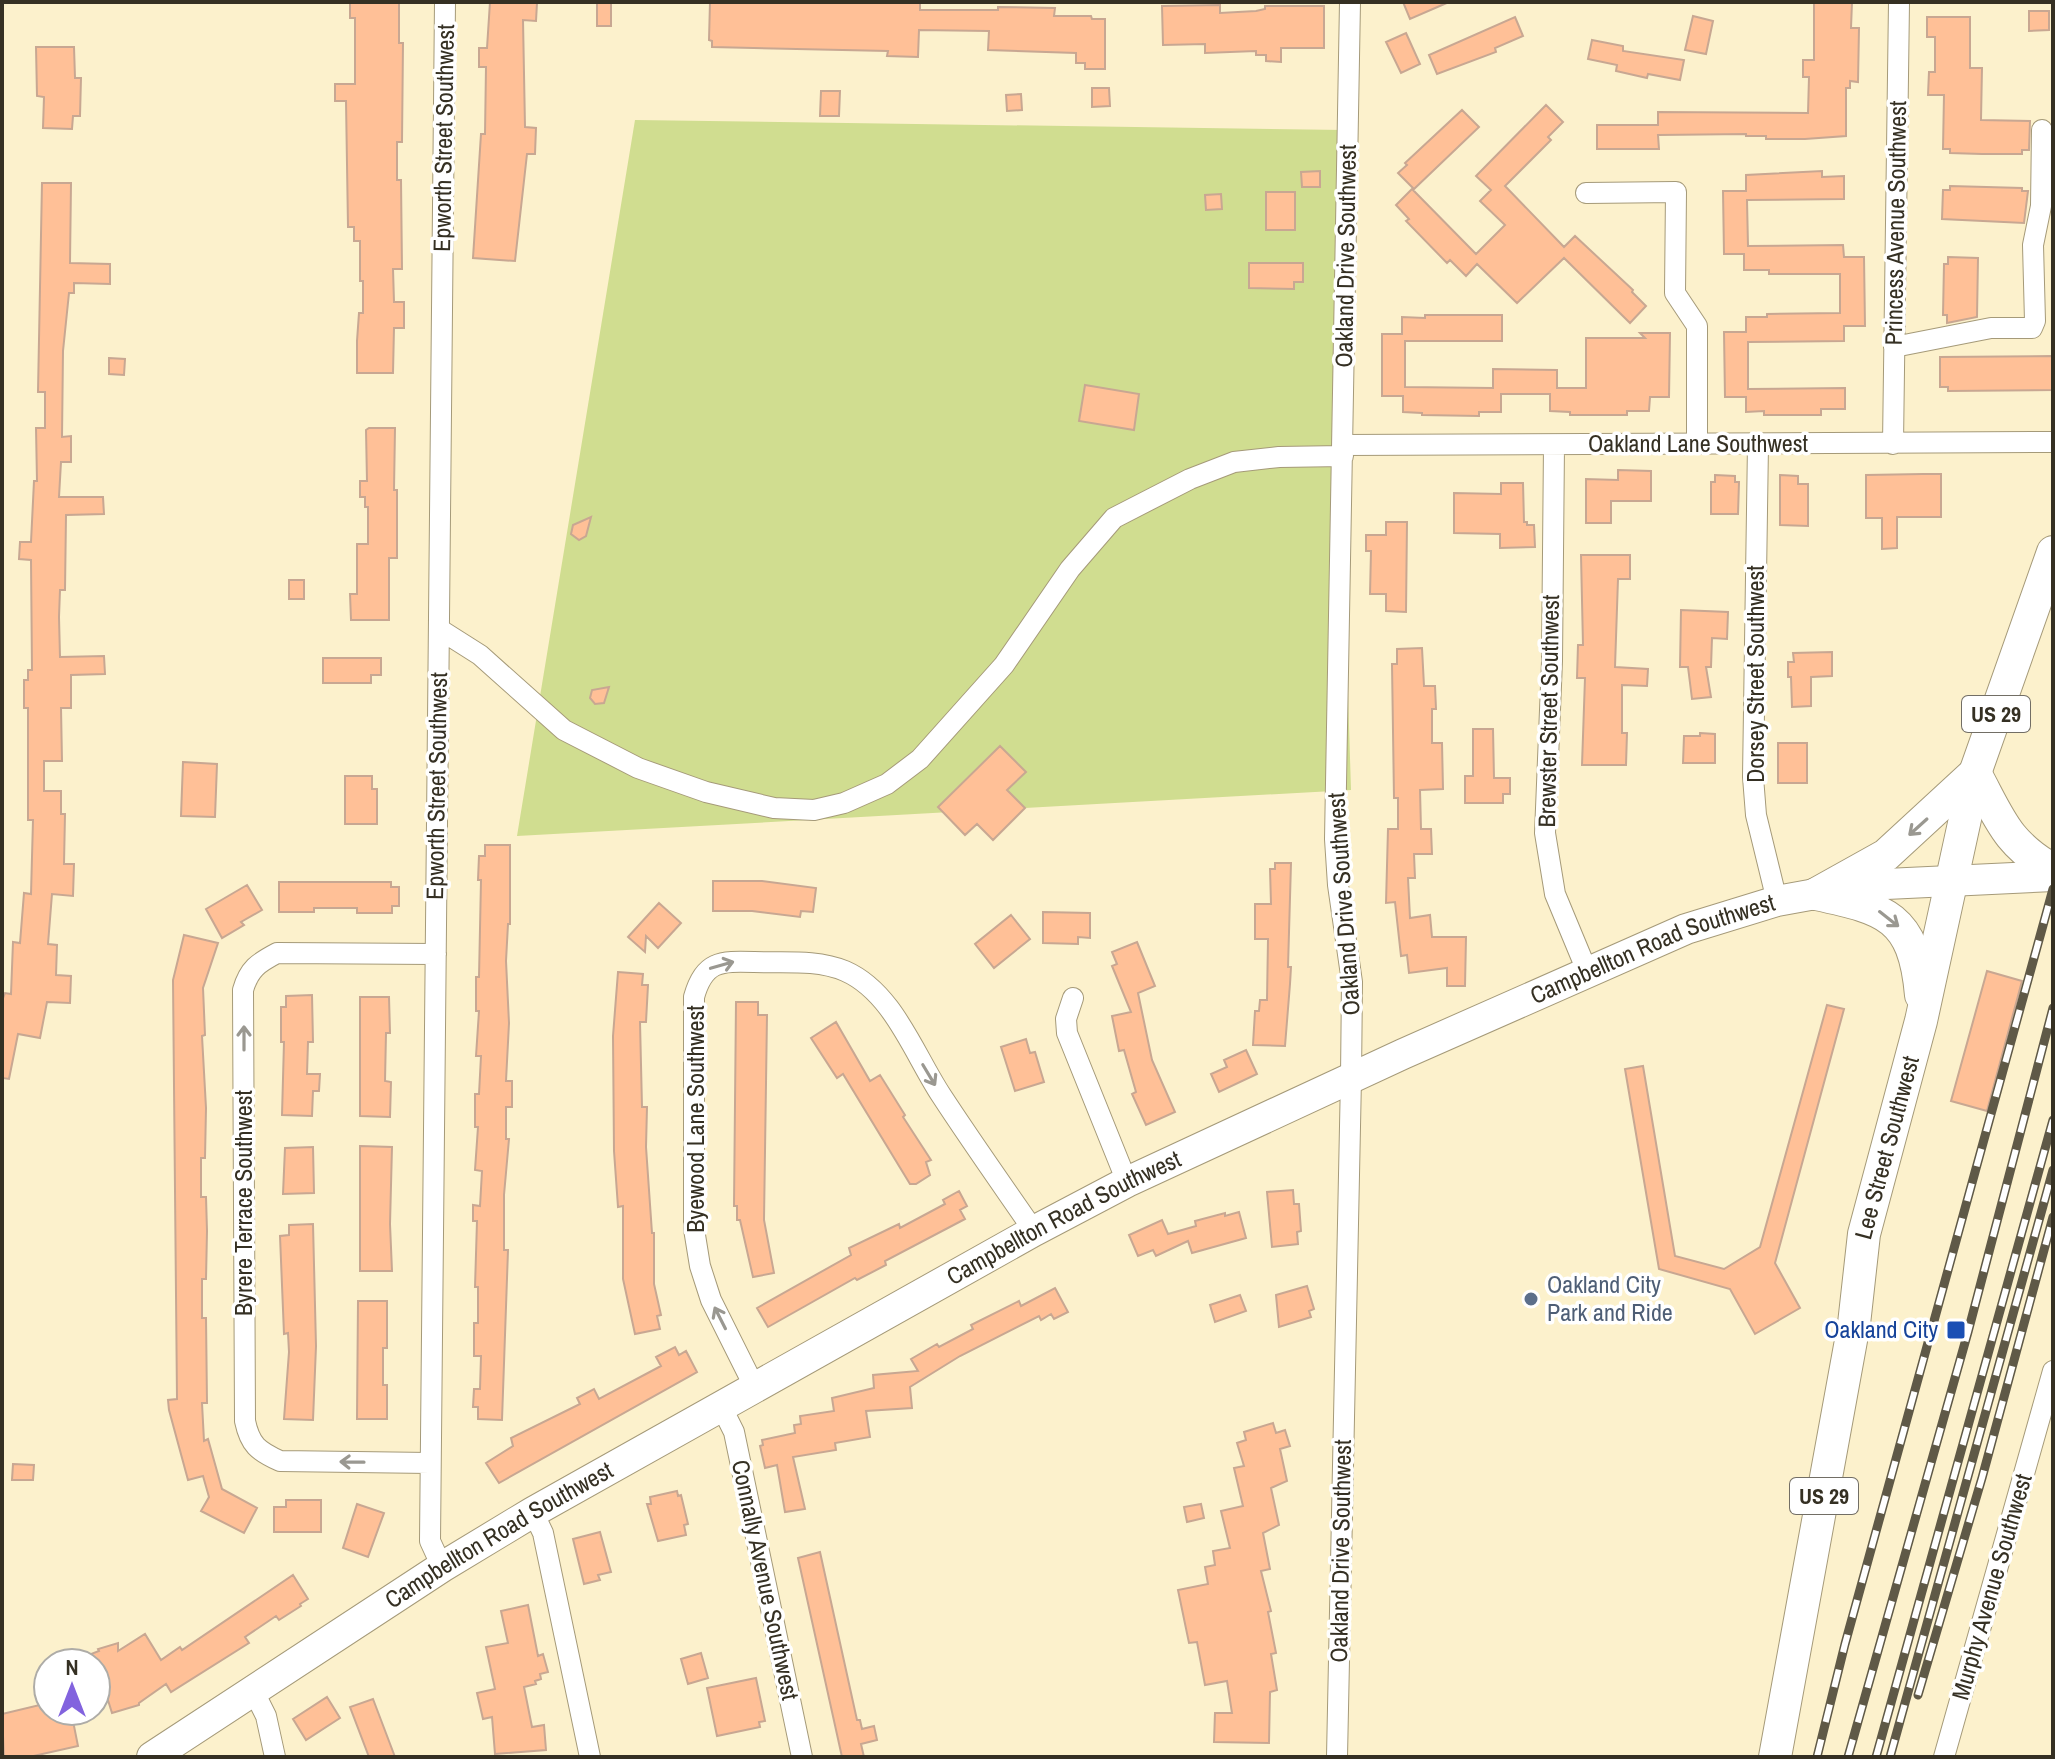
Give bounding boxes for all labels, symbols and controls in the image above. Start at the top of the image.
street label: Epworth Street Southwest [425,23,461,252]
street label: Princess Avenue Southwest [1877,100,1913,346]
street label: Oakland Drive Southwest [1327,144,1363,368]
street label: Oakland Lane Southwest [1588,427,1808,459]
street label: Dorsey Street Southwest [1739,565,1771,783]
street label: Brewster Street Southwest [1530,594,1566,828]
street label: Epworth Street Southwest [418,671,454,900]
road number: US 29 [1962,696,2030,732]
street label: Oakland Drive Southwest [1319,791,1367,1016]
one-way arrow [1909,817,1929,835]
street label: Campbellton Road Southwest [1525,886,1779,1011]
one-way arrow [1878,909,1899,927]
one-way arrow [709,957,734,971]
street label: Byewood Lane Southwest [679,1005,711,1233]
one-way arrow [236,1025,252,1052]
street label: Lee Street Southwest [1846,1052,1926,1243]
one-way arrow [921,1063,937,1086]
street label: Byrere Terrace Southwest [227,1089,259,1316]
street label: Campbellton Road Southwest [940,1142,1186,1292]
place label: Oakland City Park and Ride [1547,1268,1673,1328]
marker: Oakland City Park and Ride [1522,1290,1540,1308]
one-way arrow [711,1307,727,1331]
place label: Oakland City [1824,1313,1938,1345]
marker: Oakland City [1945,1319,1967,1341]
street label: Oakland Drive Southwest [1322,1439,1358,1663]
street label: Campbellton Road Southwest [378,1453,619,1615]
one-way arrow [339,1454,366,1469]
street label: Connally Avenue Southwest [725,1457,807,1703]
street label: Murphy Avenue Southwest [1943,1469,2039,1704]
road number: US 29 [1790,1478,1858,1514]
north arrow [32,1647,112,1727]
text: N [65,1652,79,1682]

